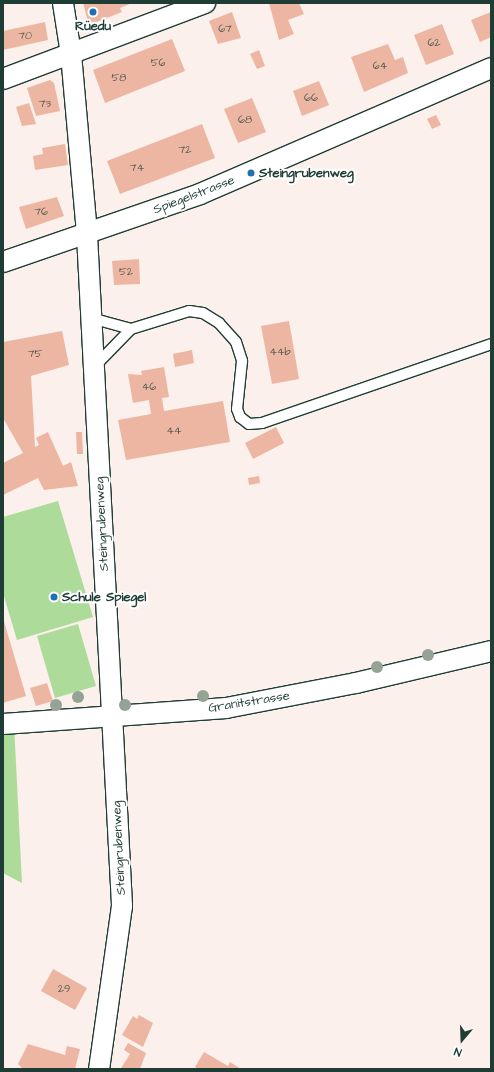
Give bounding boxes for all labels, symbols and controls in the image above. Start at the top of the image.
marker: Rüedu [88,7,98,17]
place label: Rüedu [75,18,111,34]
house number: 67 [218,22,232,36]
house number: 70 [18,29,32,43]
house number: 62 [427,36,441,50]
house number: 56 [151,56,165,70]
house number: 64 [373,59,387,73]
house number: 58 [112,71,126,85]
house number: 66 [304,91,318,105]
house number: 73 [39,97,51,111]
house number: 68 [238,113,252,127]
house number: 72 [178,143,192,157]
house number: 74 [130,161,144,175]
place label: Steingrubenweg [259,165,354,181]
marker: Steingrubenweg [246,168,256,178]
street label: Spiegelstrasse [151,172,237,218]
house number: 76 [34,205,48,219]
house number: 52 [119,265,133,279]
house number: 44b [269,345,291,359]
house number: 75 [28,347,42,361]
house number: 46 [142,380,156,394]
house number: 44 [167,424,181,438]
street label: Steingrubenweg [92,476,112,572]
place label: Schule Spiegel [62,589,146,605]
marker: Schule Spiegel [49,592,59,602]
street label: Granitstrasse [207,688,291,716]
street label: Steingrubenweg [109,800,129,896]
house number: 29 [58,982,70,996]
north arrow [442,1020,482,1060]
text: N [452,1044,464,1060]

